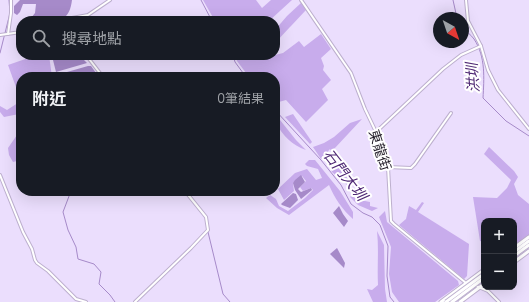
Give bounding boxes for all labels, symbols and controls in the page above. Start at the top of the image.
north arrow [433,12,469,48]
search box [16,16,280,60]
icon: search [30,27,52,49]
text: 搜尋地點 [62,29,122,49]
water label: 洪圳 [462,60,484,94]
text: 附近 [32,88,66,111]
text: 0筆結果 [217,90,264,108]
street label: 東龍街 [364,127,395,173]
water label: 石門大圳 [319,145,373,206]
map controls [481,218,517,290]
button: + [481,218,517,254]
button: − [481,254,517,290]

